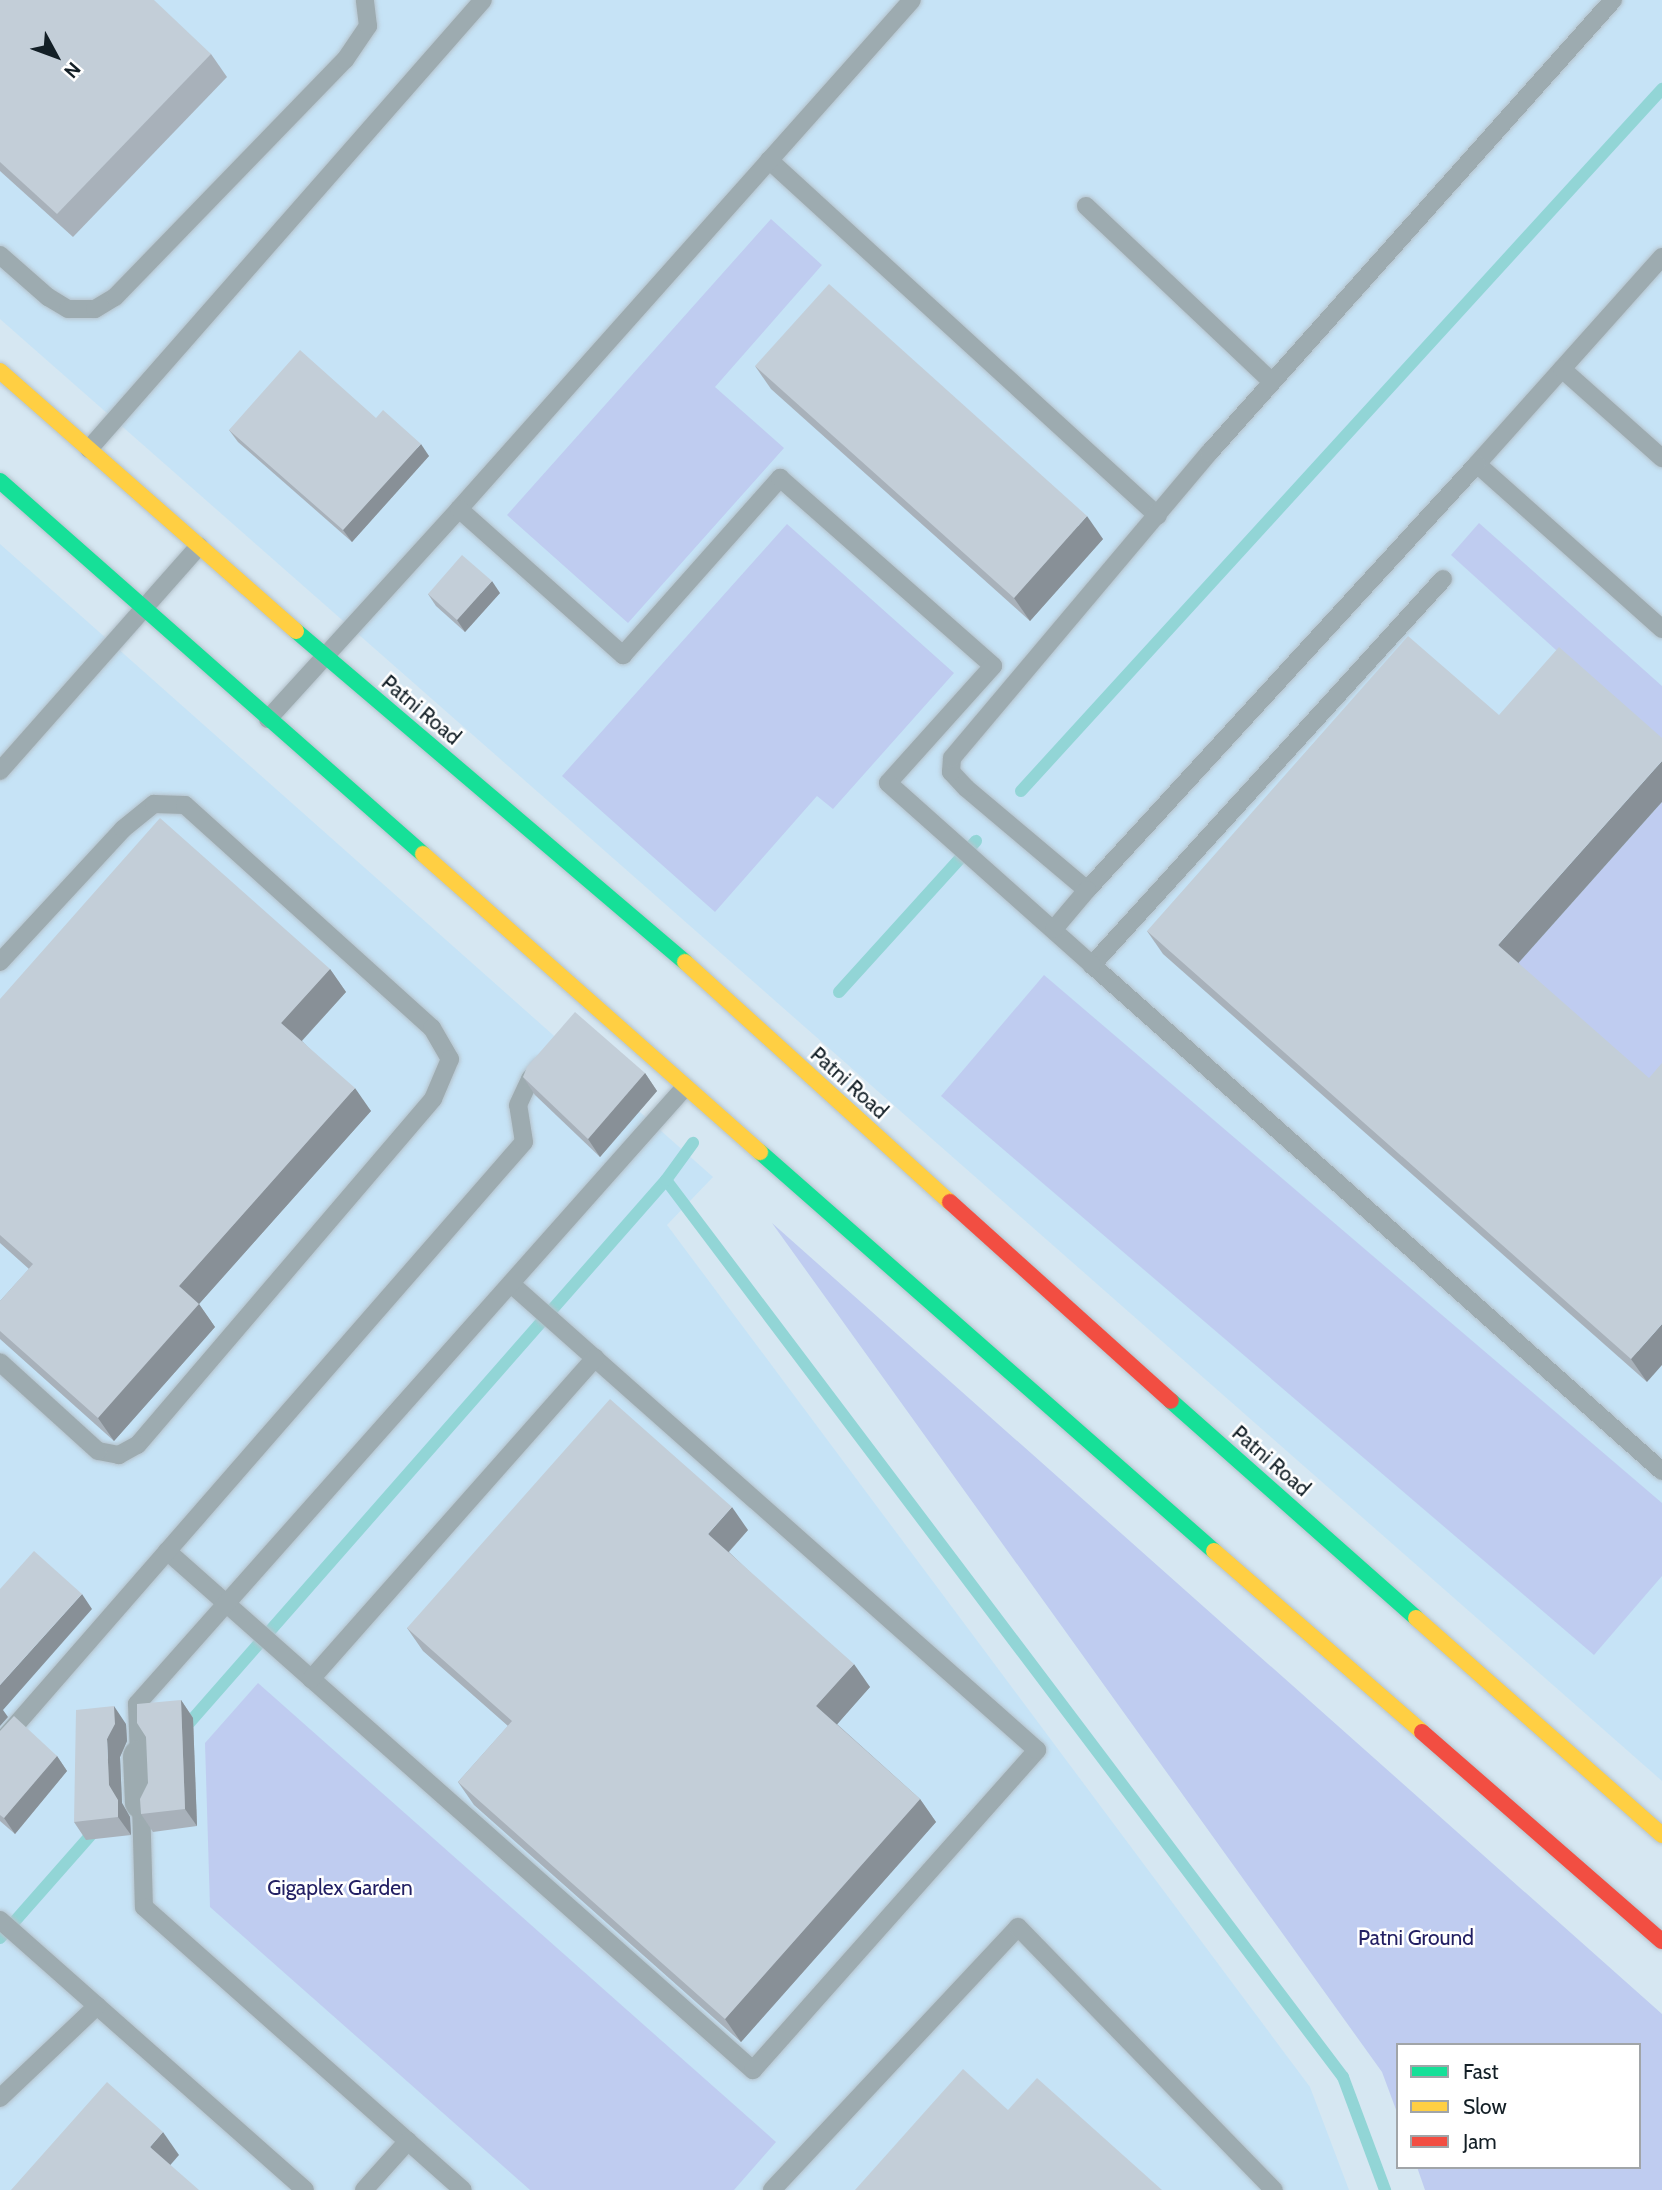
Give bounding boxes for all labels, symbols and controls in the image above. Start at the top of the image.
north arrow [21,21,91,91]
text: N [59,57,85,83]
street label: Patni Road [376,670,466,750]
street label: Patni Road [805,1042,893,1124]
street label: Patni Road [1227,1420,1315,1502]
park label: Gigaplex Garden [267,1875,413,1901]
park label: Patni Ground [1358,1925,1474,1951]
legend [1396,2043,1641,2169]
text: Fast [1463,2059,1499,2084]
text: Slow [1463,2094,1507,2119]
text: Jam [1463,2129,1497,2154]

